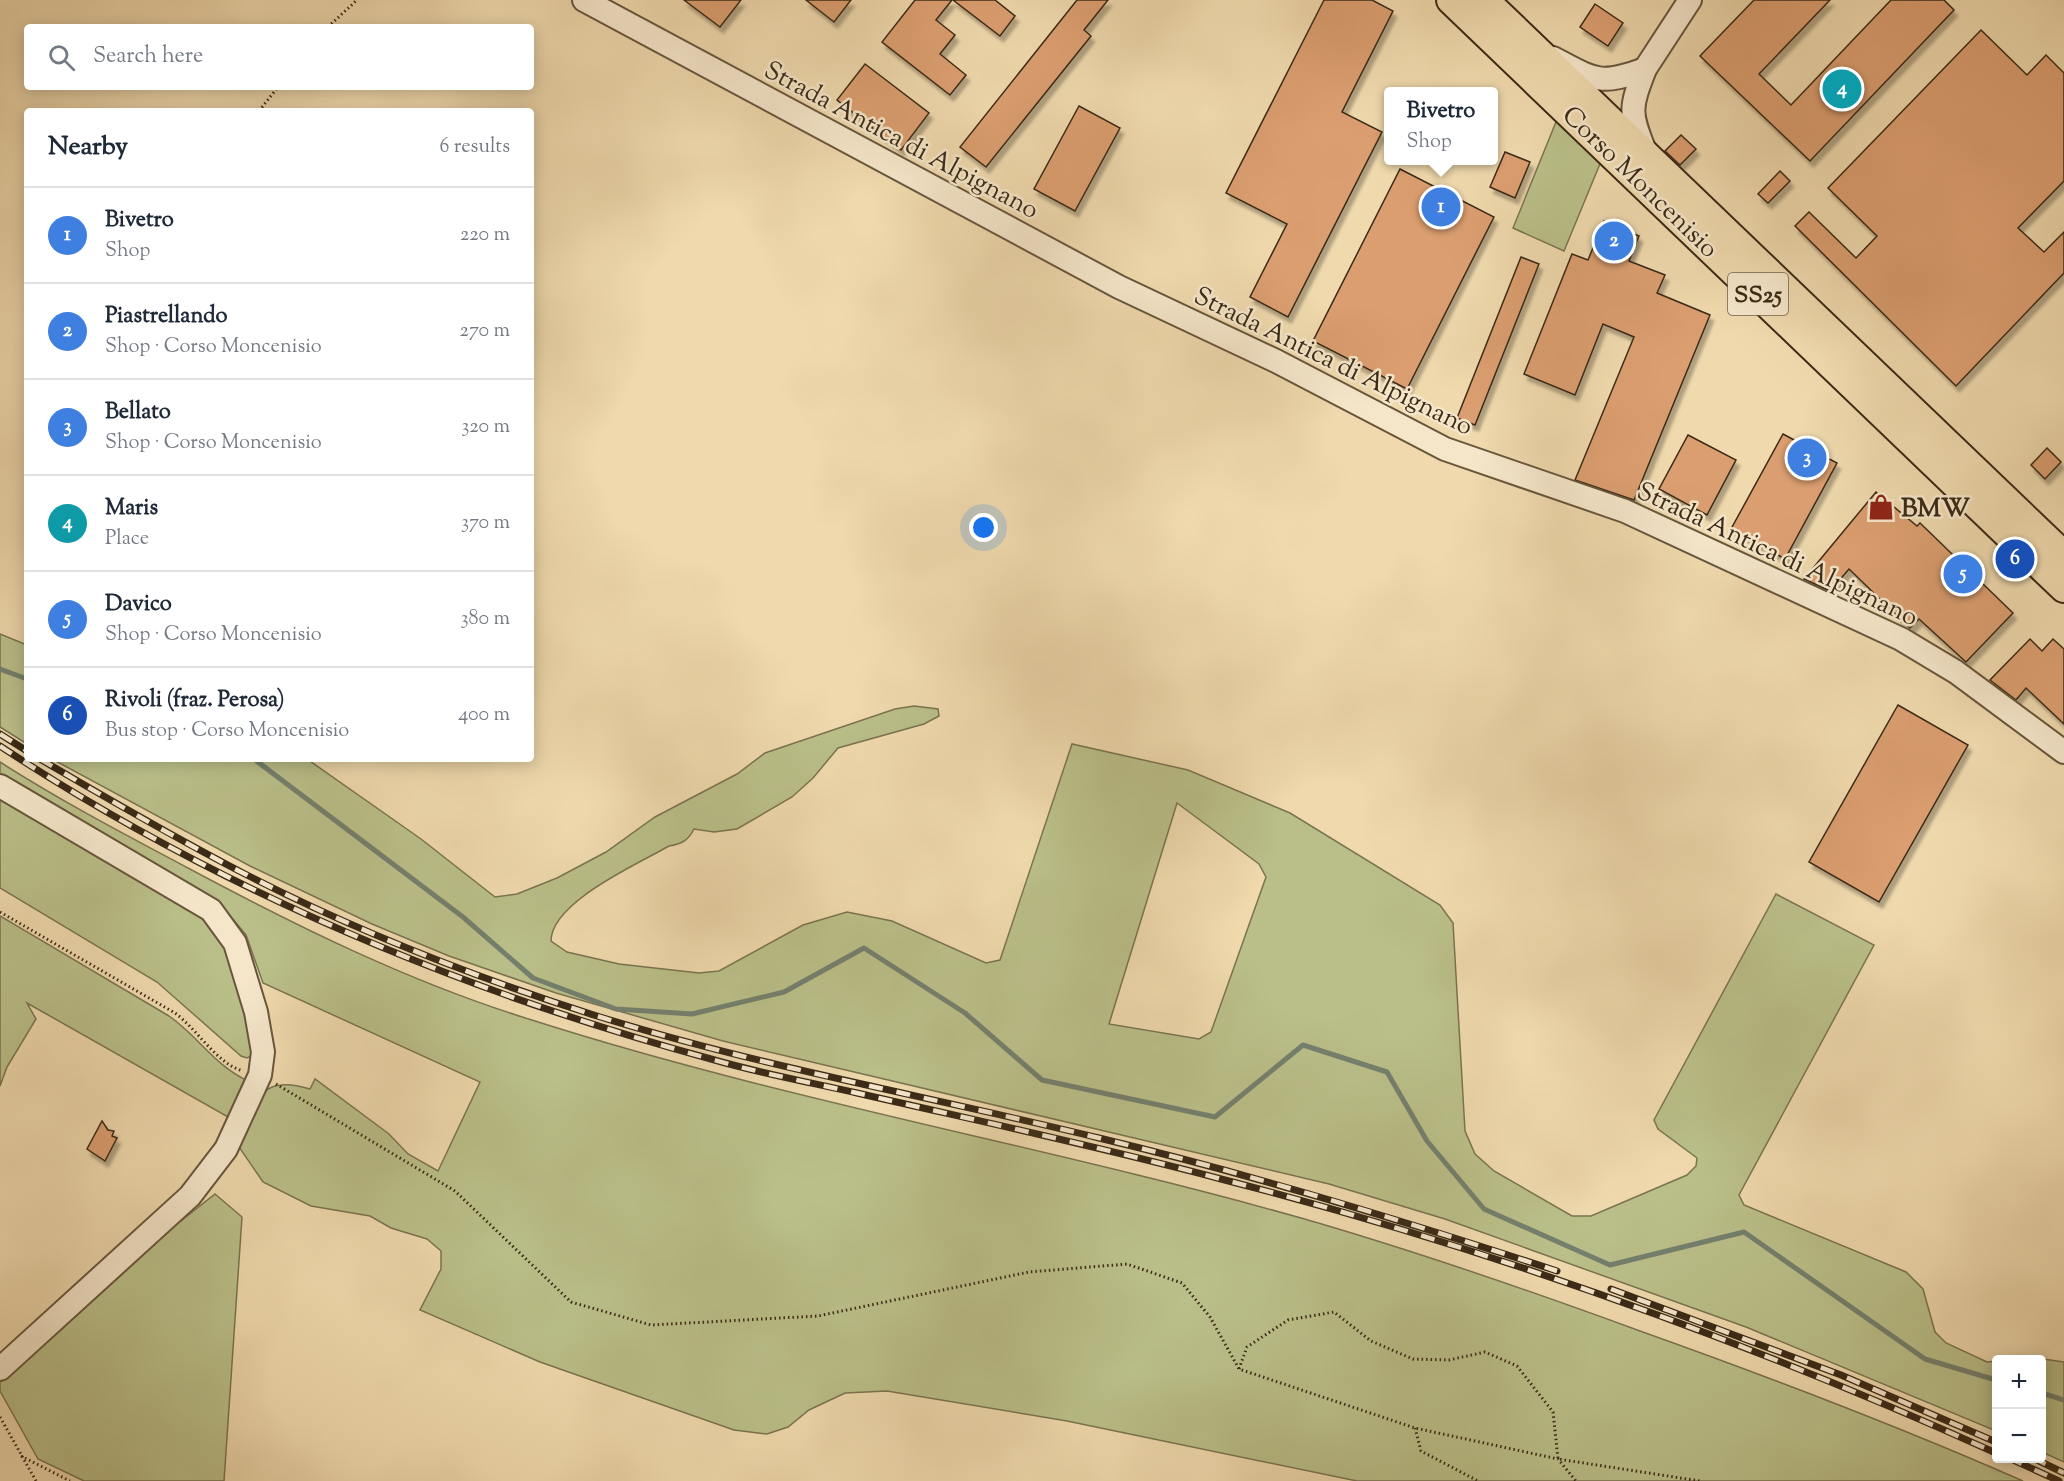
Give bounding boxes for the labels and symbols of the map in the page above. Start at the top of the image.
street label: Strada Antica di Alpignano [757,53,1045,229]
pin: 4 [1822,66,1862,112]
street label: Corso Moncenisio [1553,98,1726,267]
pin: 1 [1422,184,1460,230]
pin: 2 [1594,218,1634,264]
road number: SS25 [1728,273,1788,315]
street label: Strada Antica di Alpignano [1187,278,1479,446]
pin: 3 [1788,436,1826,480]
street label: Strada Antica di Alpignano [1630,474,1924,637]
place label: BMW [1901,491,1970,528]
shop icon: BMW [1866,492,1896,522]
your location [969,513,998,542]
pin: 6 [1996,536,2034,582]
pin: 5 [1944,552,1982,596]

